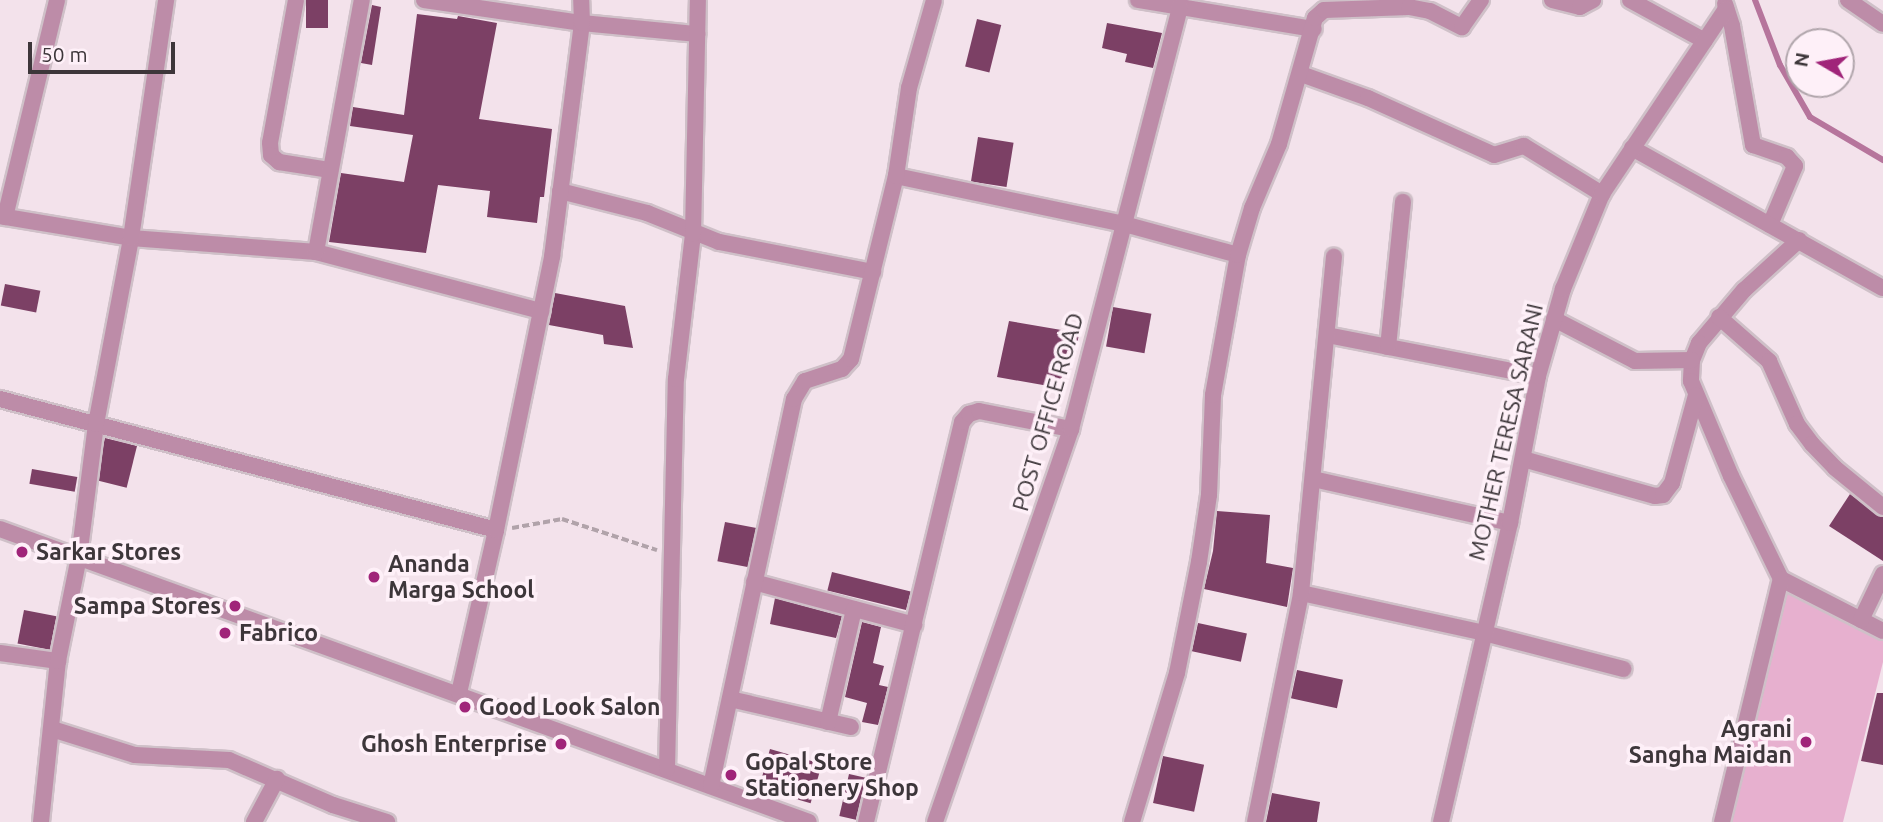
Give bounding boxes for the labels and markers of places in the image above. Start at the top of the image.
place label: Sarkar Stores [36,538,181,566]
marker: Sarkar Stores [14,544,30,560]
place label: Ananda Marga School [388,550,534,604]
marker: Ananda Marga School [366,569,382,585]
place label: Sampa Stores [74,592,221,620]
marker: Sampa Stores [227,598,243,614]
place label: Fabrico [239,619,318,647]
marker: Fabrico [217,625,233,641]
place label: Good Look Salon [479,693,661,721]
marker: Good Look Salon [457,699,473,715]
place label: Agrani Sangha Maidan [1629,715,1792,769]
place label: Ghosh Enterprise [361,730,547,758]
marker: Agrani Sangha Maidan [1798,734,1814,750]
marker: Ghosh Enterprise [553,736,569,752]
place label: Gopal Store Stationery Shop [745,748,919,802]
marker: Gopal Store Stationery Shop [723,767,739,783]

